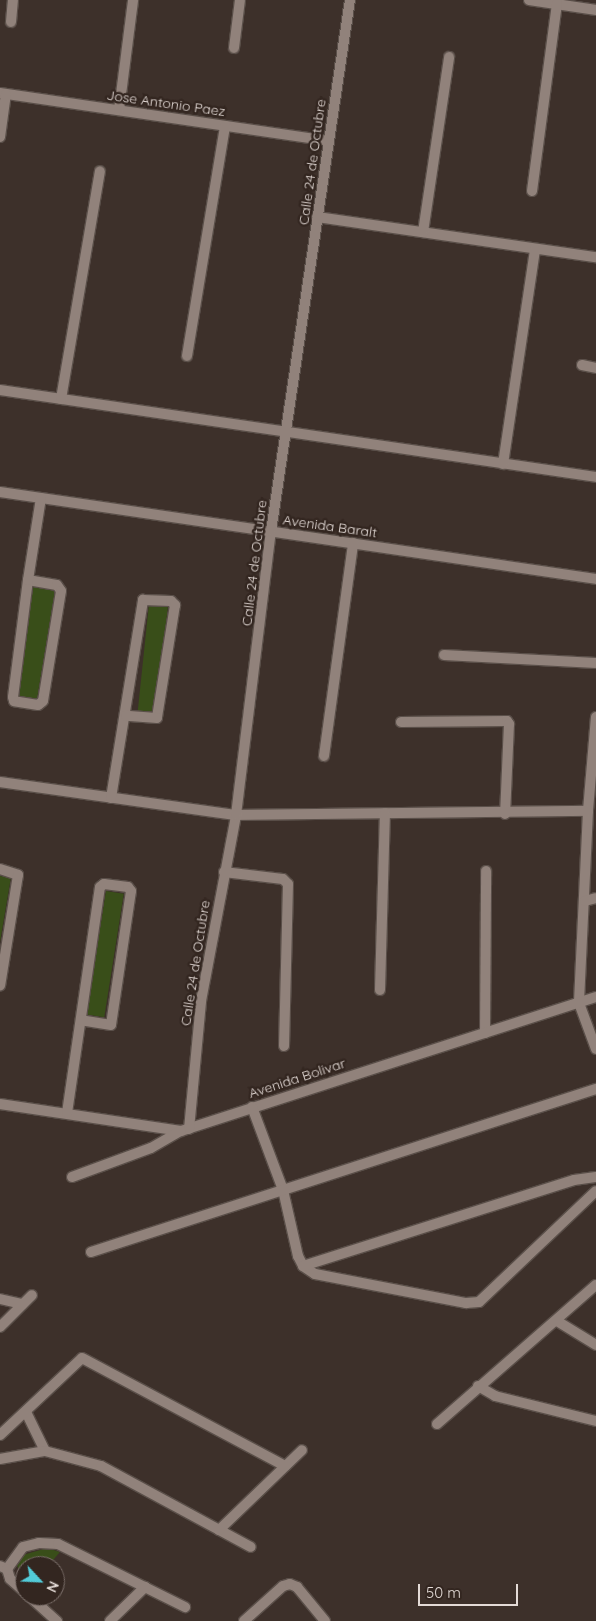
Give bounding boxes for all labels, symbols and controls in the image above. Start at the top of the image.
street label: Jose Antonio Paez [106,86,226,120]
street label: Calle 24 de Octubre [295,98,329,226]
street label: Calle 24 de Octubre [238,499,270,627]
street label: Avenida Baralt [282,511,378,541]
street label: Calle 24 de Octubre [177,899,213,1027]
street label: Avenida Bolivar [246,1054,348,1102]
north arrow [15,1556,65,1606]
scale bar [421,1574,521,1606]
text: N [42,1578,63,1595]
text: 50 m [426,1583,461,1602]

